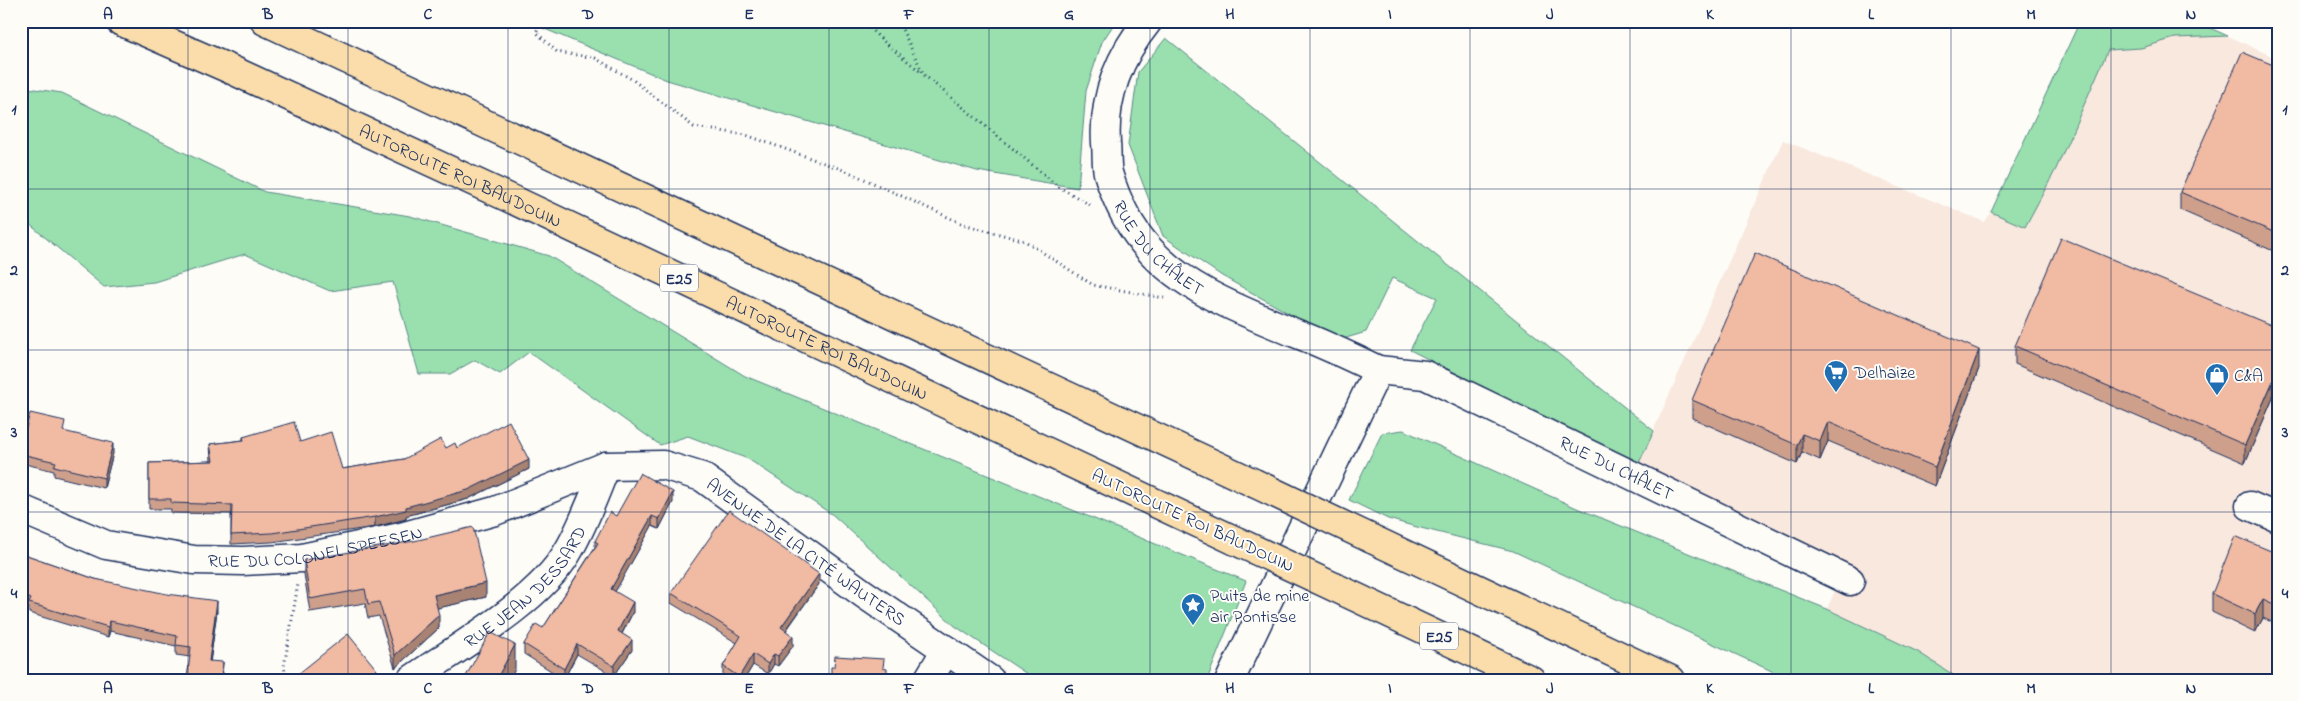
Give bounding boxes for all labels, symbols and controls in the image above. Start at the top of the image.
text: A [103,3,113,27]
text: B [262,3,274,27]
text: C [424,3,433,27]
text: D [581,3,594,27]
text: E [744,3,754,27]
text: F [903,3,915,27]
text: G [1064,3,1074,27]
text: H [1225,3,1235,27]
text: I [1388,3,1392,27]
text: J [1546,3,1554,27]
text: K [1706,3,1715,27]
text: L [1868,3,1875,27]
text: M [2026,3,2036,27]
text: N [2186,3,2197,27]
text: 1 [11,98,17,122]
text: 1 [2282,98,2288,122]
street label: AUTOROUTE ROI BAUDOUIN [354,119,565,236]
street label: RUE DU CHÂLET [1105,197,1208,304]
text: 2 [9,259,18,283]
text: 2 [2280,259,2289,283]
road number: E25 [660,264,698,292]
street label: AUTOROUTE ROI BAUDOUIN [721,291,932,409]
supermarket icon: Delhaize [1823,359,1849,393]
place label: Delhaize [1853,361,1916,387]
shop icon: C&A [2204,362,2230,396]
place label: C&A [2234,364,2263,390]
text: 3 [10,421,18,445]
text: 3 [2281,421,2289,445]
street label: RUE DU CHÂLET [1554,431,1677,508]
street label: AUTOROUTE ROI BAUDOUIN [1087,463,1298,580]
street label: AVENUE DE LA CITÉ WAUTERS [700,473,910,633]
street label: RUE DU COLONEL SPEESEN [208,521,426,576]
street label: RUE JEAN DESSARD [460,522,594,656]
text: 4 [10,582,18,606]
text: 4 [2281,582,2289,606]
place label: Puits de mine air Pontisse [1210,584,1310,631]
place icon: Puits de mine air Pontisse [1180,592,1206,626]
road number: E25 [1420,622,1458,650]
text: A [103,677,113,701]
text: B [262,677,274,701]
text: C [424,677,433,701]
text: D [581,677,594,701]
text: E [744,677,754,701]
text: F [903,677,915,701]
text: G [1064,677,1074,701]
text: H [1225,677,1235,701]
text: I [1388,677,1392,701]
text: J [1546,677,1554,701]
text: K [1706,677,1715,701]
text: L [1868,677,1875,701]
text: M [2026,677,2036,701]
text: N [2186,677,2197,701]

